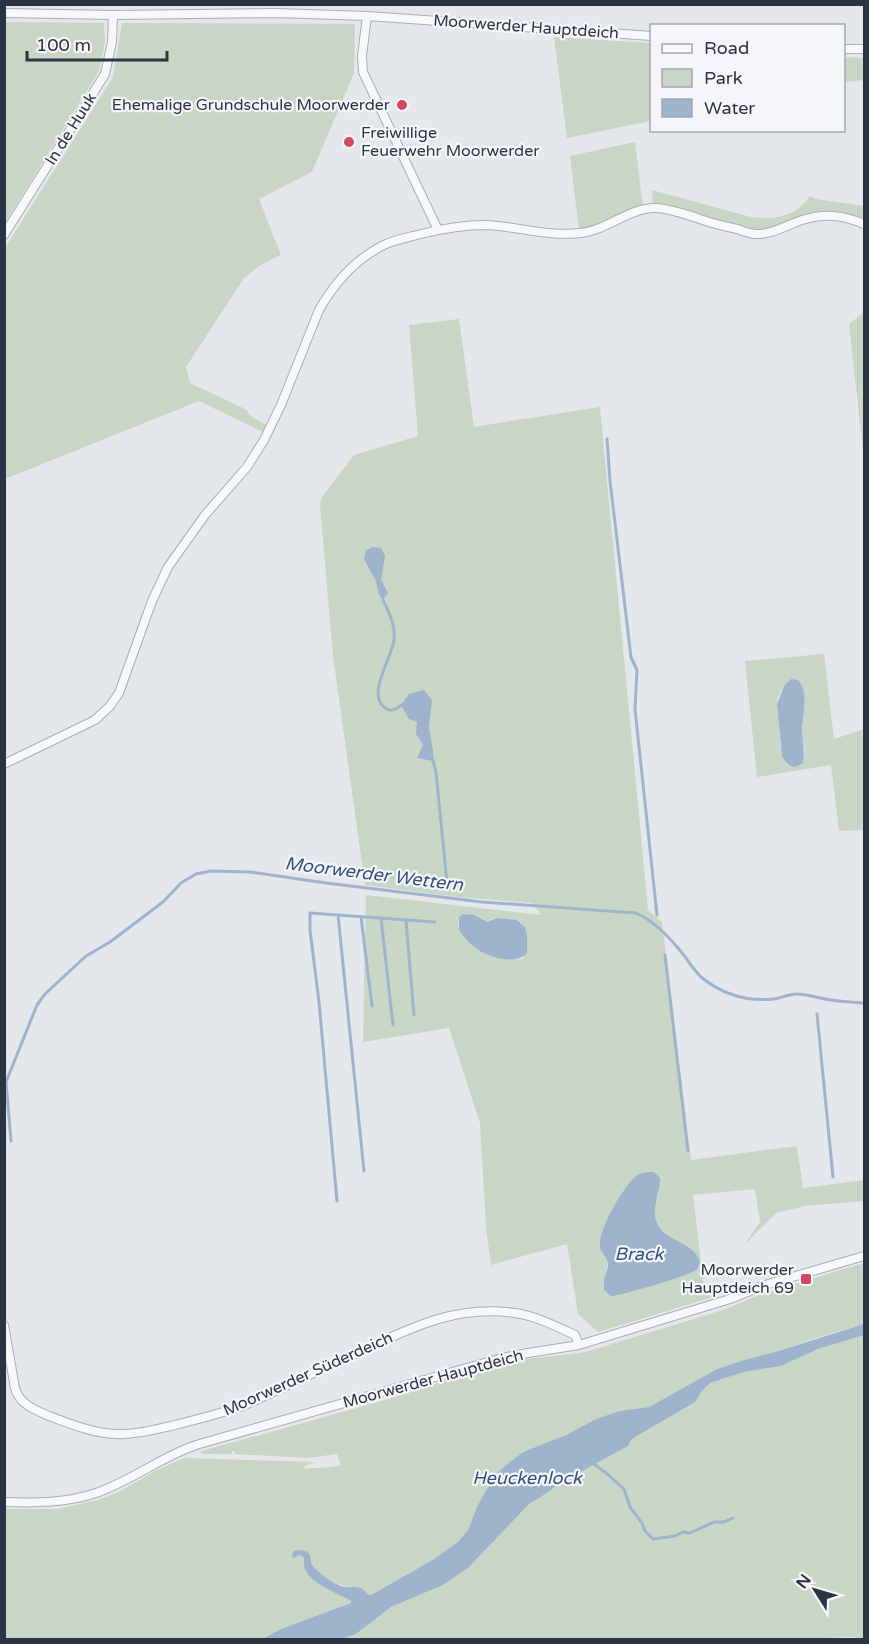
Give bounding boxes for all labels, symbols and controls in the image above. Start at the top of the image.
street label: Moorwerder Hauptdeich [433,11,619,43]
scale bar [27,24,166,62]
legend [650,24,845,132]
text: 100 m [36,34,91,56]
text: Road [704,37,749,59]
text: Park [704,67,743,89]
street label: In de Huuk [41,89,101,169]
place label: Ehemalige Grundschule Moorwerder [112,95,391,115]
text: Water [704,97,755,119]
marker: Ehemalige Grundschule Moorwerder [395,98,409,112]
place label: Freiwillige Feuerwehr Moorwerder [361,123,540,161]
marker: Freiwillige Feuerwehr Moorwerder [342,135,356,149]
water label: Moorwerder Wettern [284,852,465,896]
water label: Brack [615,1243,665,1265]
place label: Moorwerder Hauptdeich 69 [682,1260,795,1298]
marker: Moorwerder Hauptdeich 69 [799,1272,813,1286]
street label: Moorwerder Süderdeich [220,1328,396,1420]
street label: Moorwerder Hauptdeich [341,1345,525,1413]
water label: Heuckenlock [472,1467,583,1489]
north arrow [785,1560,845,1620]
text: N [792,1570,816,1593]

